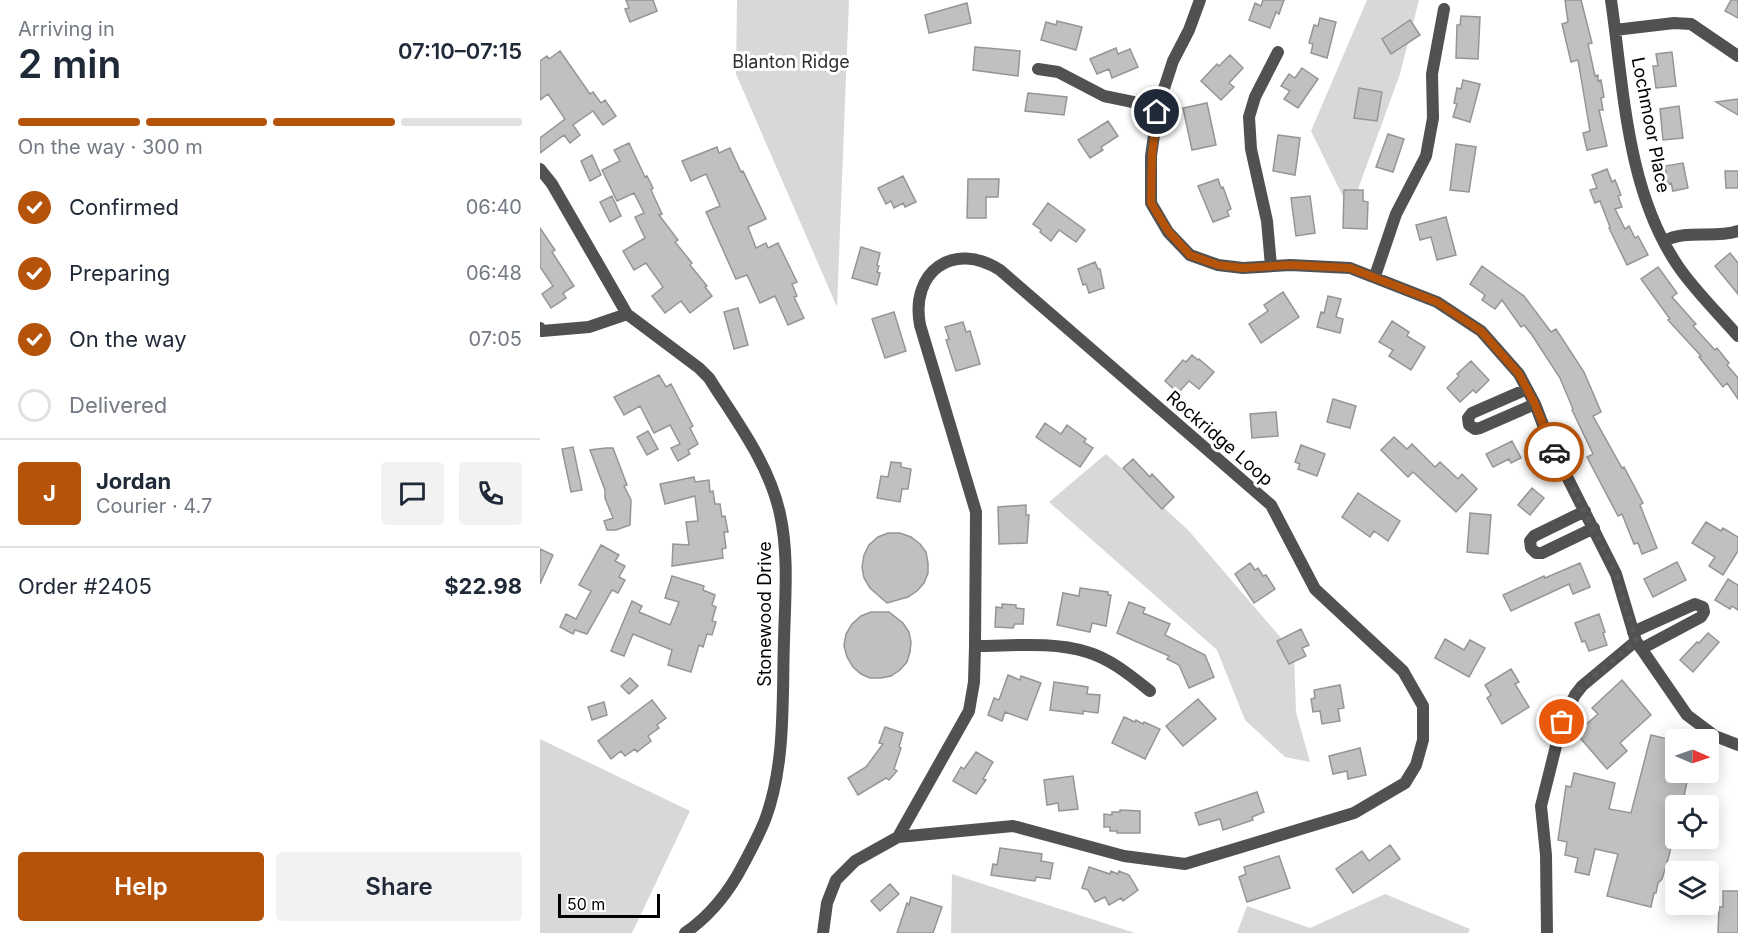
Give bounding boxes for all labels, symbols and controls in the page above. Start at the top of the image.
text: Arriving in [18,17,115,41]
text: 07:10–07:15 [398,38,522,64]
text: 2 min [18,40,121,87]
park label: Blanton Ridge [732,51,850,72]
street label: Lochmoor Place [1628,55,1674,195]
pin [1131,86,1182,137]
icon: home [1140,95,1173,128]
text: On the way · 300 m [18,135,203,159]
icon: check [18,191,51,224]
text: Confirmed [69,194,179,220]
text: 06:40 [466,195,522,219]
icon: check [18,257,51,290]
text: Preparing [69,260,170,286]
text: 06:48 [466,261,522,285]
icon: check [18,323,51,356]
text: On the way [69,326,187,352]
text: 07:05 [469,327,522,351]
street label: Rockridge Loop [1163,386,1277,490]
text: Delivered [69,392,167,418]
courier [1524,422,1584,482]
icon: car [1538,436,1571,469]
button: chat [381,462,444,525]
button: phone [459,462,522,525]
text: Jordan [96,468,171,494]
text: J [43,480,56,506]
text: Courier · 4.7 [96,494,212,518]
street label: Stonewood Drive [754,541,775,687]
text: Order #2405 [18,573,152,599]
text: $22.98 [444,573,522,599]
pin [1536,696,1587,747]
icon: bag [1545,705,1578,738]
north arrow [1665,729,1719,783]
map controls [1665,729,1719,915]
button: locate [1665,795,1719,849]
button: Help [18,852,264,921]
button: Share [276,852,522,921]
button: layers [1665,861,1719,915]
scale bar [558,891,660,918]
text: 50 m [567,894,605,914]

